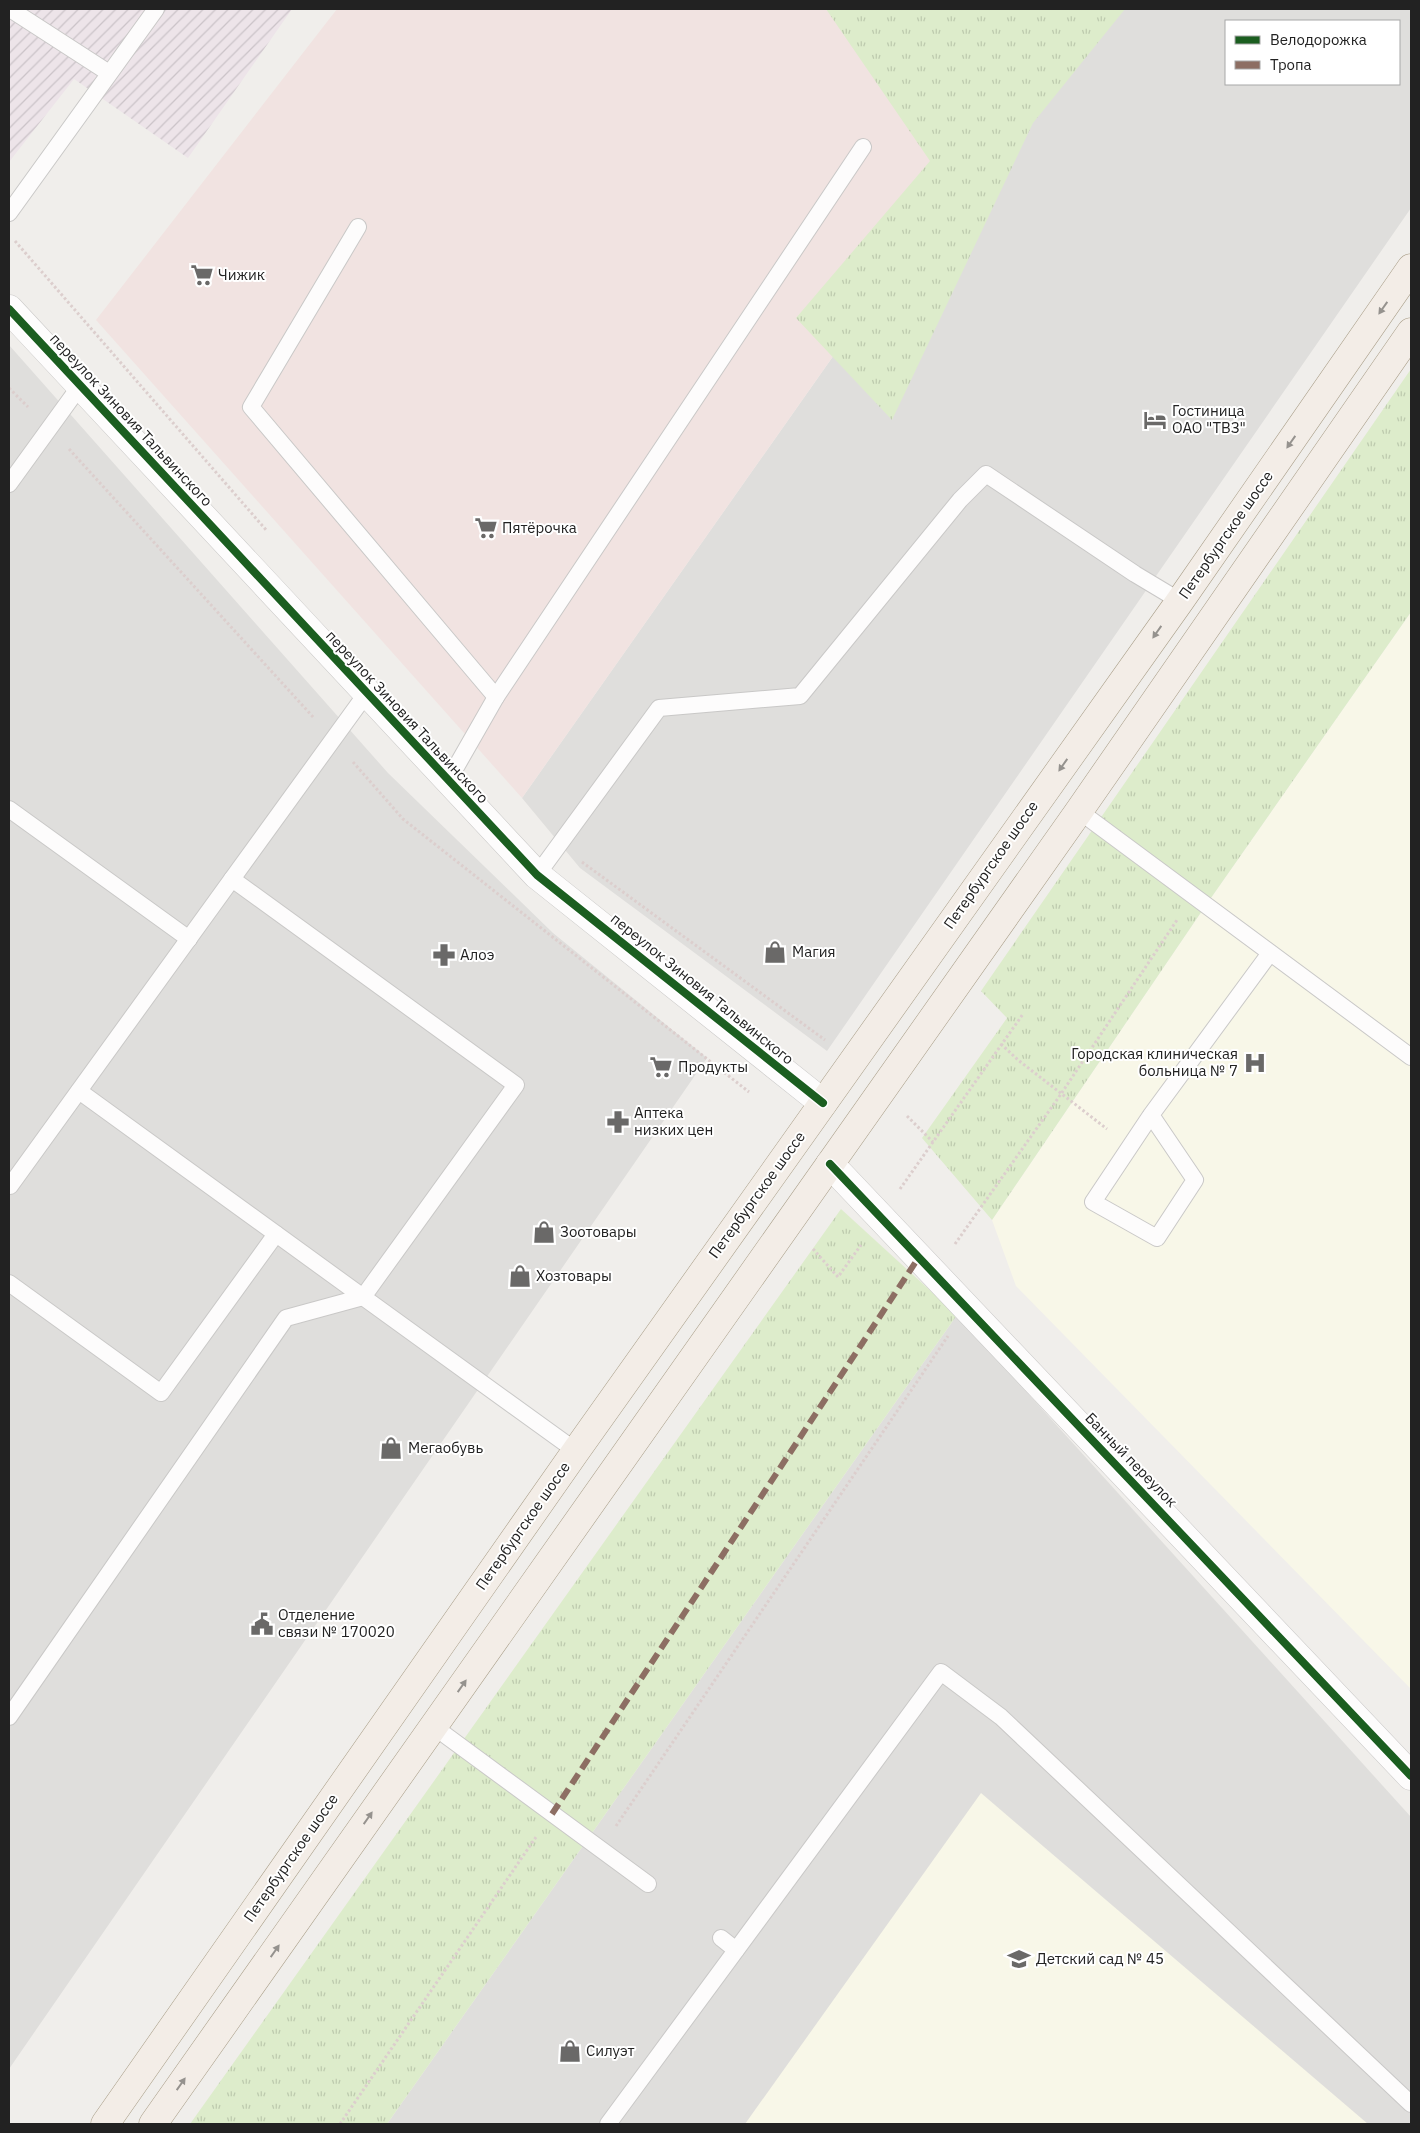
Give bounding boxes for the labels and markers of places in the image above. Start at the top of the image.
supermarket icon: Чижик [189,262,215,288]
place label: Чижик [218,265,265,284]
place label: Гостиница ОАО "ТВЗ" [1172,401,1246,437]
hotel icon: Гостиница ОАО "ТВЗ" [1142,407,1168,433]
supermarket icon: Пятёрочка [473,515,499,541]
place label: Пятёрочка [502,518,577,537]
shop icon: Магия [762,939,788,965]
pharmacy icon: Алоэ [431,942,457,968]
place label: Магия [792,942,836,961]
place label: Алоэ [460,945,494,964]
place label: Городская клиническая больница № 7 [1071,1044,1238,1080]
hospital icon: Городская клиническая больница № 7 [1242,1050,1268,1076]
supermarket icon: Продукты [648,1054,674,1080]
place label: Продукты [678,1057,748,1076]
place label: Аптека низких цен [634,1103,713,1139]
pharmacy icon: Аптека низких цен [605,1109,631,1135]
shop icon: Зоотовары [531,1219,557,1245]
place label: Зоотовары [560,1222,637,1241]
shop icon: Хозтовары [507,1263,533,1289]
place label: Хозтовары [536,1266,612,1285]
shop icon: Мегаобувь [378,1435,404,1461]
place label: Мегаобувь [408,1438,483,1457]
place label: Отделение связи № 170020 [278,1605,395,1641]
public building icon: Отделение связи № 170020 [249,1611,275,1637]
school or university icon: Детский сад № 45 [1006,1946,1032,1972]
place label: Детский сад № 45 [1036,1949,1164,1968]
shop icon: Силуэт [557,2038,583,2064]
place label: Силуэт [586,2041,635,2060]

